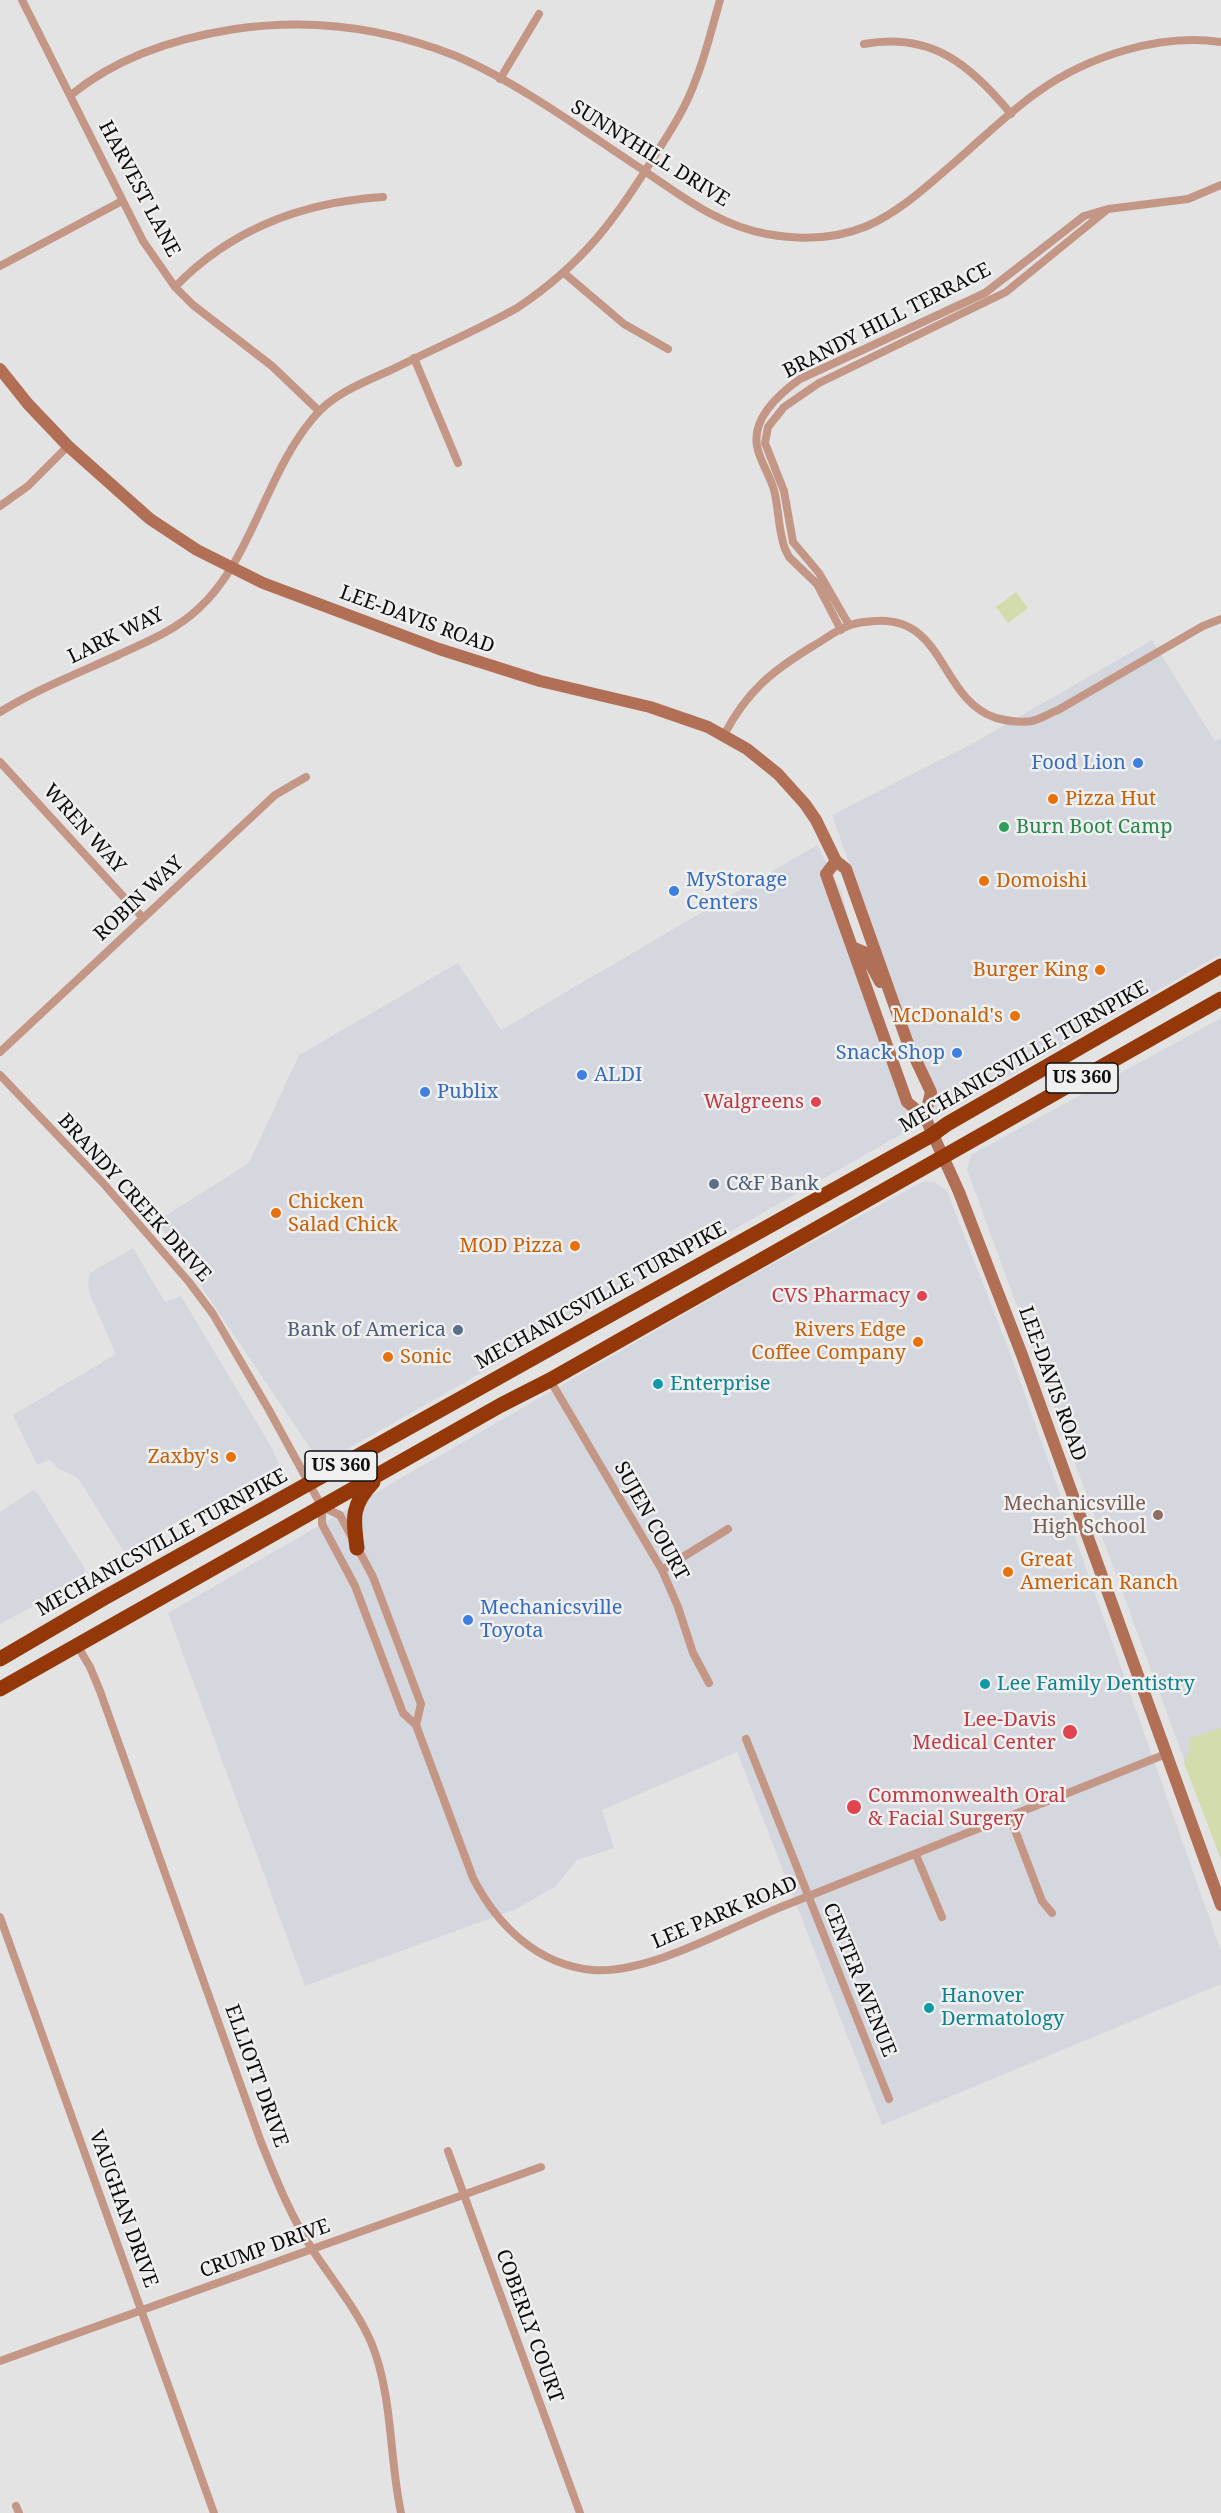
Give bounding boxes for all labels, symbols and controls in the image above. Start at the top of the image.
street label: SUNNYHILL DRIVE [566,95,734,213]
street label: HARVEST LANE [93,117,185,261]
street label: BRANDY HILL TERRACE [779,258,995,384]
street label: LEE-DAVIS ROAD [336,581,498,659]
street label: LARK WAY [64,603,168,669]
place label: Food Lion [1031,751,1126,775]
marker: Food Lion [1131,756,1145,770]
street label: WREN WAY [38,779,130,879]
place label: Pizza Hut [1065,787,1156,811]
marker: Pizza Hut [1046,792,1060,806]
place label: Burn Boot Camp [1016,815,1172,839]
marker: Burn Boot Camp [997,820,1011,834]
street label: ROBIN WAY [89,852,189,946]
place label: MyStorage Centers [686,868,787,915]
place label: Domoishi [996,869,1087,893]
marker: Domoishi [977,874,991,888]
marker: MyStorage Centers [667,884,681,898]
place label: Burger King [973,958,1088,982]
marker: Burger King [1093,963,1107,977]
street label: MECHANICSVILLE TURNPIKE [895,976,1153,1138]
place label: McDonald's [892,1004,1003,1028]
marker: McDonald's [1008,1009,1022,1023]
place label: Snack Shop [836,1041,945,1065]
marker: Snack Shop [950,1046,964,1060]
place label: ALDI [594,1063,642,1087]
road number: US 360 [1046,1063,1118,1093]
marker: ALDI [575,1068,589,1082]
place label: Publix [437,1080,498,1104]
marker: Publix [418,1085,432,1099]
place label: Walgreens [704,1090,804,1114]
marker: Walgreens [809,1095,823,1109]
street label: BRANDY CREEK DRIVE [52,1109,216,1287]
place label: C&F Bank [726,1172,819,1196]
marker: C&F Bank [707,1177,721,1191]
place label: Chicken Salad Chick [288,1190,398,1237]
marker: Chicken Salad Chick [269,1206,283,1220]
street label: MECHANICSVILLE TURNPIKE [471,1217,731,1375]
place label: MOD Pizza [459,1234,563,1258]
marker: MOD Pizza [568,1239,582,1253]
place label: CVS Pharmacy [771,1284,910,1308]
marker: CVS Pharmacy [915,1289,929,1303]
street label: LEE-DAVIS ROAD [1013,1303,1091,1465]
place label: Bank of America [287,1318,446,1342]
place label: Rivers Edge Coffee Company [751,1318,906,1365]
marker: Bank of America [451,1323,465,1337]
marker: Rivers Edge Coffee Company [911,1335,925,1349]
place label: Sonic [400,1345,452,1369]
marker: Sonic [381,1350,395,1364]
place label: Enterprise [670,1372,770,1396]
marker: Enterprise [651,1377,665,1391]
place label: Zaxby's [148,1445,219,1469]
marker: Zaxby's [224,1450,238,1464]
road number: US 360 [305,1451,377,1481]
street label: SUJEN COURT [609,1458,693,1584]
street label: MECHANICSVILLE TURNPIKE [32,1464,292,1622]
place label: Mechanicsville High School [1004,1492,1146,1539]
marker: Mechanicsville High School [1151,1508,1165,1522]
place label: Great American Ranch [1020,1548,1179,1595]
marker: Great American Ranch [1001,1565,1015,1579]
place label: Mechanicsville Toyota [480,1596,622,1643]
marker: Mechanicsville Toyota [461,1613,475,1627]
place label: Lee Family Dentistry [997,1672,1195,1696]
marker: Lee Family Dentistry [978,1677,992,1691]
place label: Lee-Davis Medical Center [912,1708,1056,1755]
marker: Lee-Davis Medical Center [1061,1723,1079,1741]
place label: Commonwealth Oral & Facial Surgery [868,1784,1066,1831]
marker: Commonwealth Oral & Facial Surgery [845,1798,863,1816]
street label: LEE PARK ROAD [649,1872,801,1954]
street label: CENTER AVENUE [817,1900,901,2060]
place label: Hanover Dermatology [941,1984,1064,2031]
street label: ELLIOTT DRIVE [219,2001,293,2151]
marker: Hanover Dermatology [922,2001,936,2015]
street label: VAUGHAN DRIVE [83,2127,163,2291]
street label: CRUMP DRIVE [197,2214,333,2284]
street label: COBERLY COURT [490,2246,568,2406]

